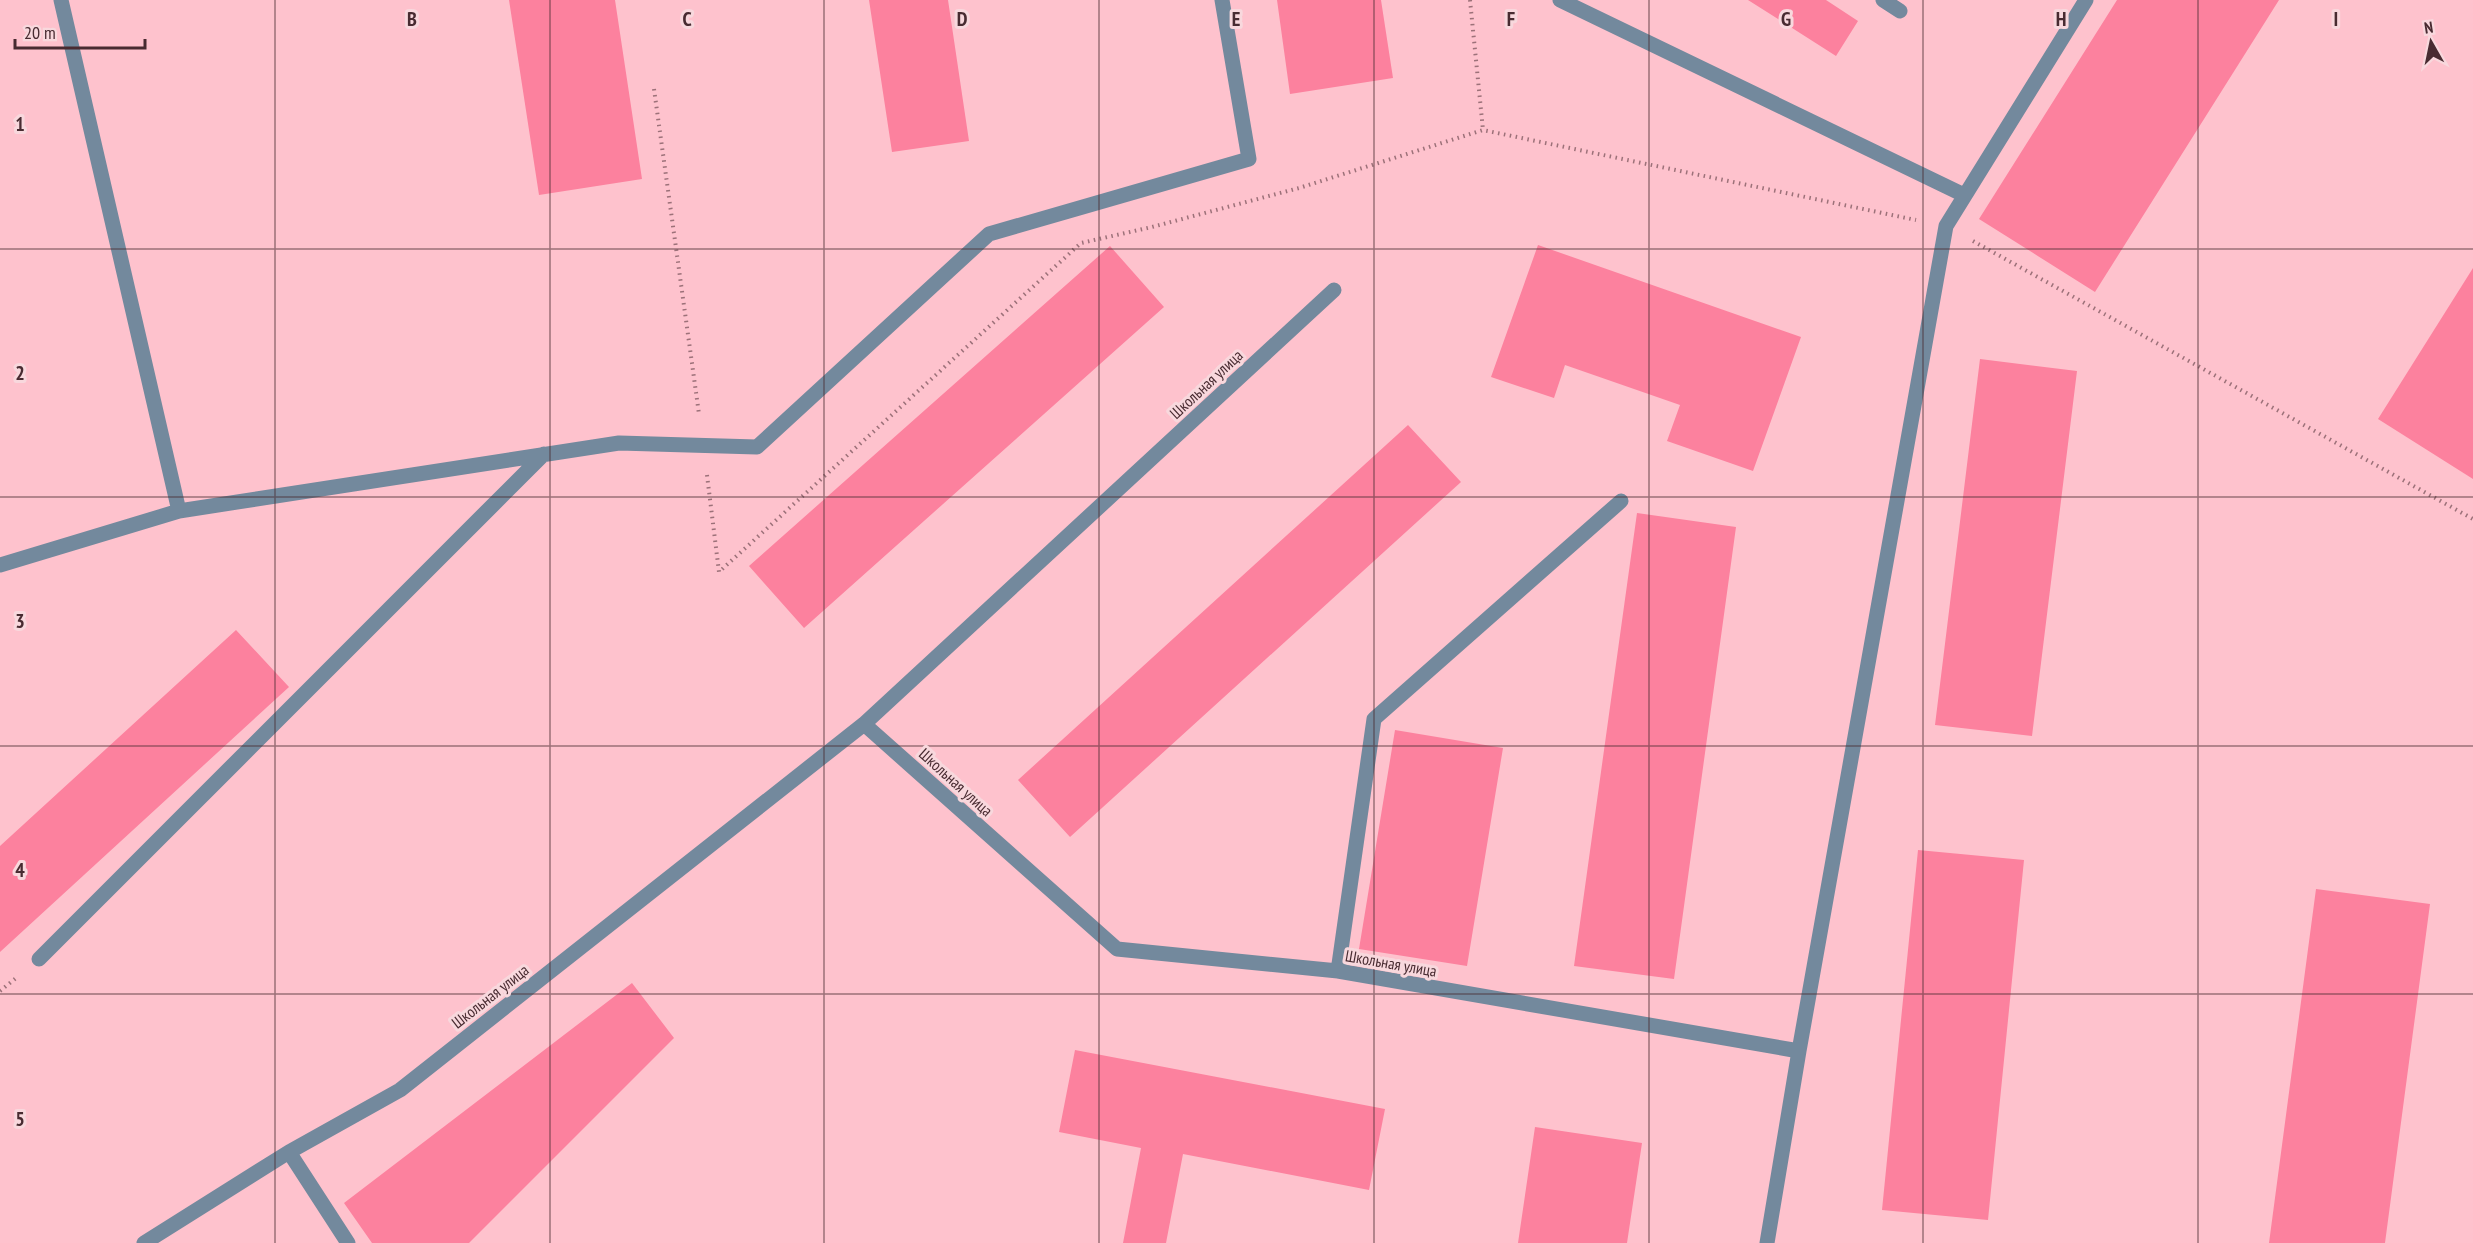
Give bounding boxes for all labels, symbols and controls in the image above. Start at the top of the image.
text: B [407,6,417,32]
text: C [682,6,692,32]
text: D [957,6,968,32]
text: E [1232,6,1240,32]
text: F [1507,6,1515,32]
text: G [1781,6,1791,32]
text: H [2056,6,2066,32]
text: I [2334,6,2338,32]
scale bar [15,12,146,50]
north arrow [2401,12,2461,72]
text: N [2423,17,2434,38]
text: 20 m [24,21,56,44]
text: 1 [15,111,25,137]
street label: Школьная улица [1165,345,1247,423]
text: 2 [15,360,25,386]
text: 3 [15,608,25,634]
street label: Школьная улица [915,744,997,820]
text: 4 [15,857,25,883]
street label: Школьная улица [1344,945,1438,981]
street label: Школьная улица [447,960,533,1032]
text: 5 [15,1106,25,1132]

